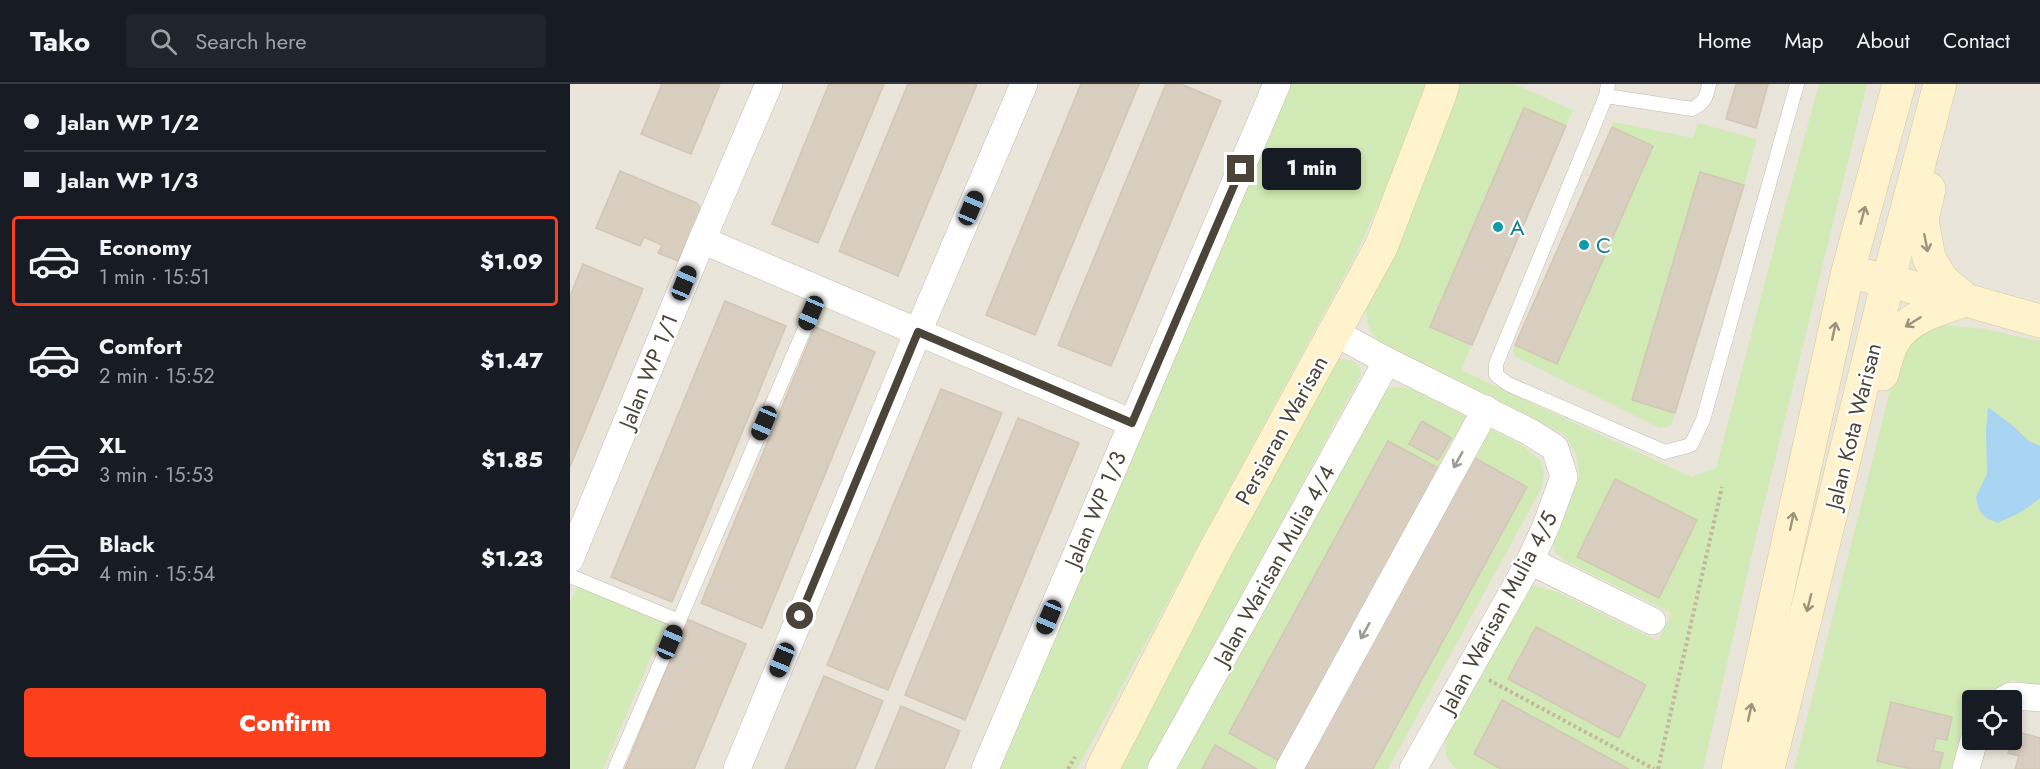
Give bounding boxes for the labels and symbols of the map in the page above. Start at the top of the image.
callout: 1 min [1262,148,1361,190]
route end [1227,155,1254,182]
car [956,188,986,228]
one-way arrow [1858,206,1869,225]
place label: A [1510,211,1525,243]
marker: A [1491,220,1505,234]
place label: C [1596,229,1611,261]
one-way arrow [1921,233,1932,253]
marker: C [1577,238,1591,252]
car [669,263,699,303]
car [796,293,826,333]
street label: Jalan WP 1/1 [609,309,686,436]
one-way arrow [1904,316,1921,329]
one-way arrow [1829,322,1841,341]
street label: Jalan Kota Warisan [1816,339,1889,515]
street label: Persiaran Warisan [1227,350,1335,510]
car [749,403,779,443]
street label: Jalan WP 1/3 [1055,446,1134,575]
one-way arrow [1452,451,1463,469]
street label: Jalan Warisan Mulia 4/4 [1204,459,1343,674]
street label: Jalan Warisan Mulia 4/5 [1430,505,1565,721]
one-way arrow [1787,512,1799,531]
one-way arrow [1803,593,1815,612]
car [1034,597,1064,637]
route start [786,602,813,629]
car [655,622,685,662]
one-way arrow [1358,623,1370,640]
car [767,640,797,680]
one-way arrow [1745,703,1757,722]

